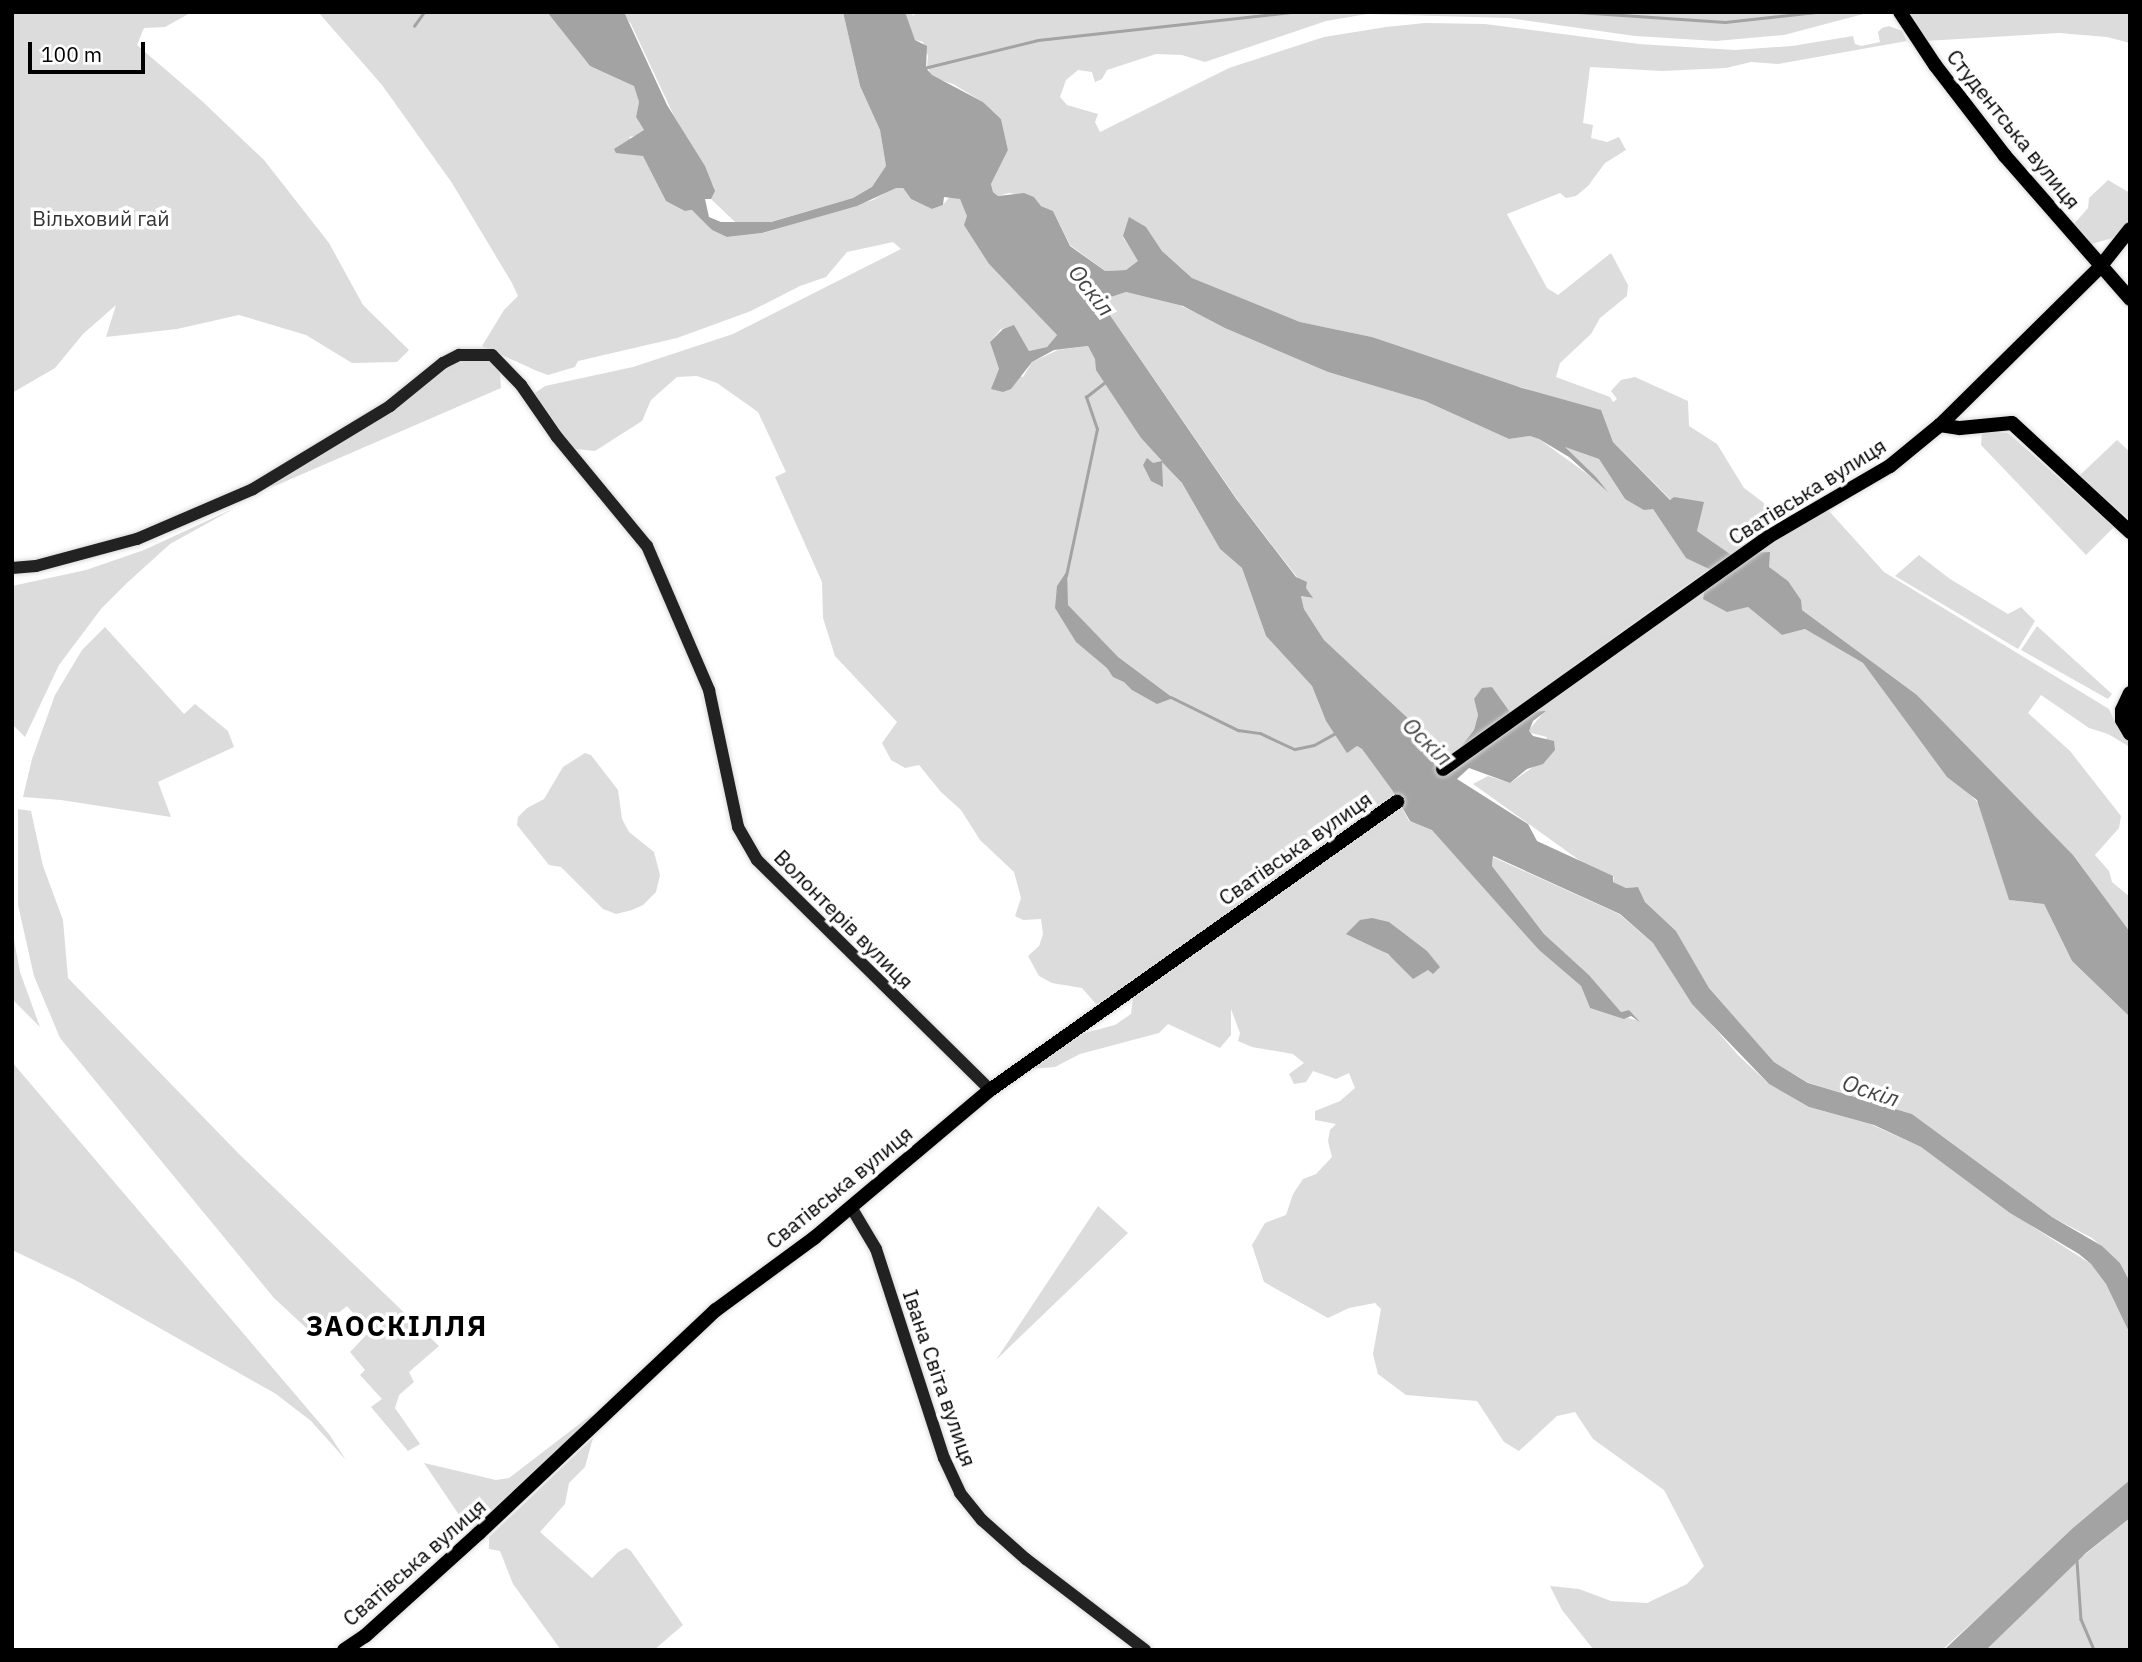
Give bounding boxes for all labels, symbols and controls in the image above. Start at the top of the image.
scale bar [32,28,149,72]
text: 100 m [41,40,102,68]
street label: Студентська вулиця [1942,44,2086,214]
park label: Вільховий гай [32,205,170,231]
water label: Оскіл [1063,259,1121,321]
street label: Сватівська вулиця [1724,432,1890,550]
water label: Оскіл [1398,711,1458,771]
street label: Сватівська вулиця [1214,786,1376,910]
street label: Волонтерів вулиця [769,844,919,994]
water label: Оскіл [1839,1068,1903,1112]
street label: Сватівська вулиця [761,1120,917,1254]
street label: Івана Світа вулиця [898,1286,982,1470]
district label: ЗАОСКIЛЛЯ [307,1309,487,1343]
street label: Сватівська вулиця [337,1493,491,1631]

